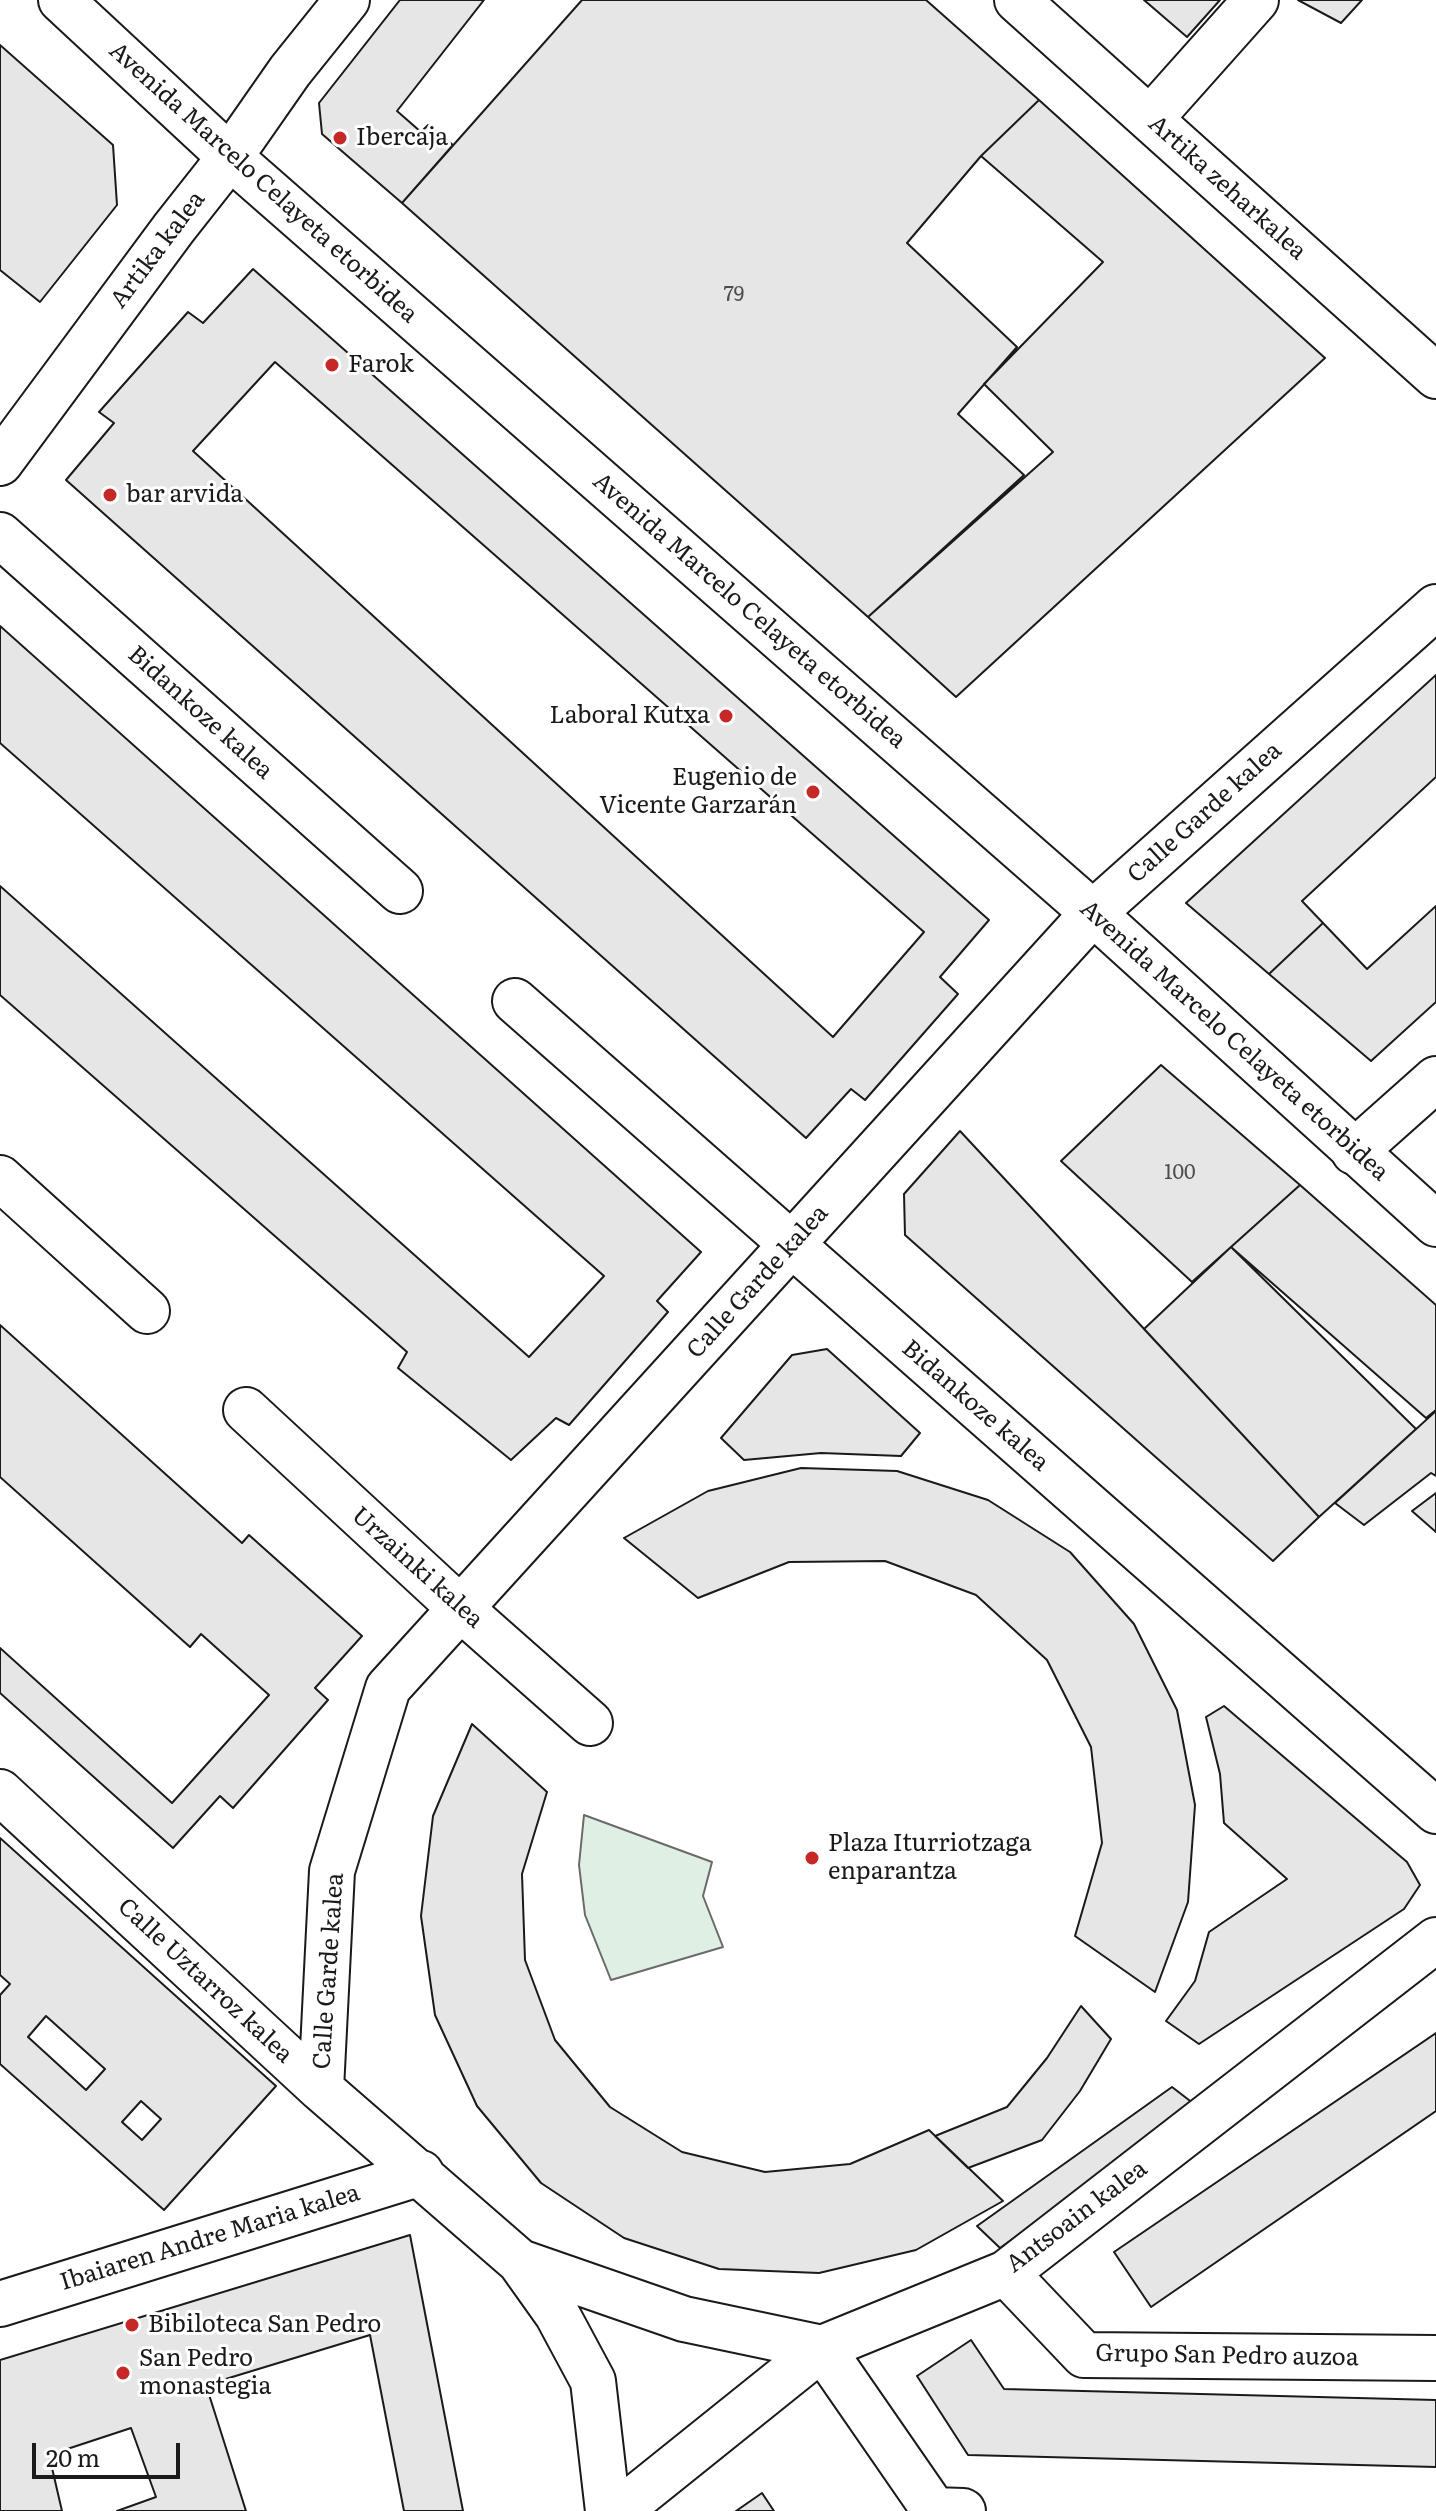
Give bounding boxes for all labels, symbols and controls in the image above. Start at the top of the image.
street label: Avenida Marcelo Celayeta etorbidea [103,37,423,329]
street label: Artika zeharkalea [1142,110,1312,266]
place label: Ibercaja [356,124,448,152]
marker: Ibercaja [331,129,349,147]
street label: Artika kalea [105,186,211,314]
house number: 79 [724,283,744,307]
place label: Farok [348,351,414,379]
marker: Farok [323,356,341,374]
street label: Avenida Marcelo Celayeta etorbidea [587,467,911,755]
place label: bar arvida [126,481,243,509]
marker: bar arvida [101,486,119,504]
street label: Bidankoze kalea [122,640,278,786]
place label: Laboral Kutxa [549,702,710,730]
marker: Laboral Kutxa [717,707,735,725]
street label: Calle Garde kalea [1122,736,1288,890]
place label: Eugenio de Vicente Garzarán [599,764,797,820]
marker: Eugenio de Vicente Garzarán [804,783,822,801]
street label: Avenida Marcelo Celayeta etorbidea [1074,895,1394,1187]
house number: 100 [1164,1161,1196,1185]
street label: Calle Garde kalea [681,1199,835,1365]
street label: Bidankoze kalea [896,1334,1054,1478]
street label: Urzainki kalea [345,1501,489,1635]
place label: Plaza Iturriotzaga enparantza [828,1830,1032,1886]
marker: Plaza Iturriotzaga enparantza [803,1849,821,1867]
street label: Calle Garde kalea [308,1872,350,2070]
street label: Calle Uztarroz kalea [112,1893,298,2069]
street label: Antsoain kalea [1001,2155,1153,2279]
street label: Ibaiaren Andre Maria kalea [57,2179,363,2297]
place label: Bibiloteca San Pedro [148,2311,381,2339]
marker: Bibiloteca San Pedro [123,2316,141,2334]
street label: Grupo San Pedro auzoa [1095,2339,1359,2373]
place label: San Pedro monastegia [139,2345,272,2401]
marker: San Pedro monastegia [114,2364,132,2382]
scale bar [36,2427,184,2477]
text: 20 m [46,2439,100,2474]

